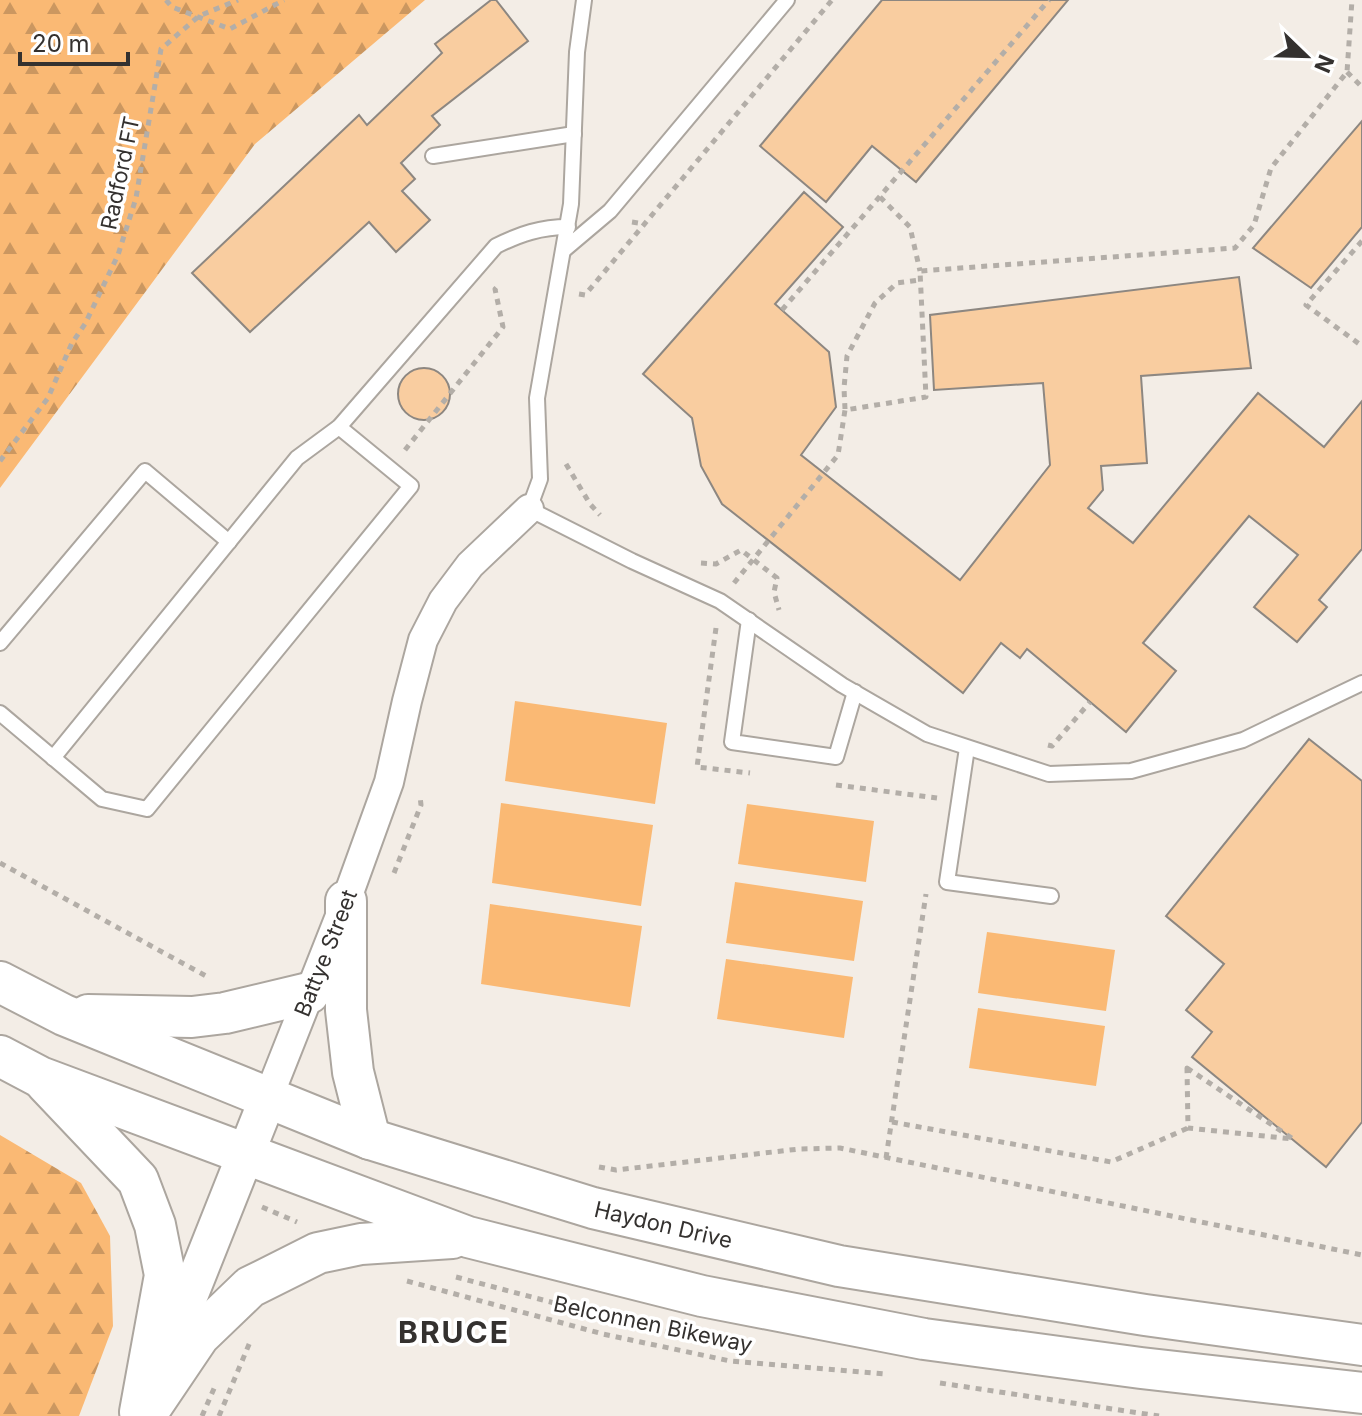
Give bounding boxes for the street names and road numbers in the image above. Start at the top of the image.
street label: Radford FT [95,114,145,232]
street label: Battye Street [289,886,362,1020]
street label: Haydon Drive [592,1196,735,1253]
street label: Belconnen Bikeway [551,1290,755,1358]

